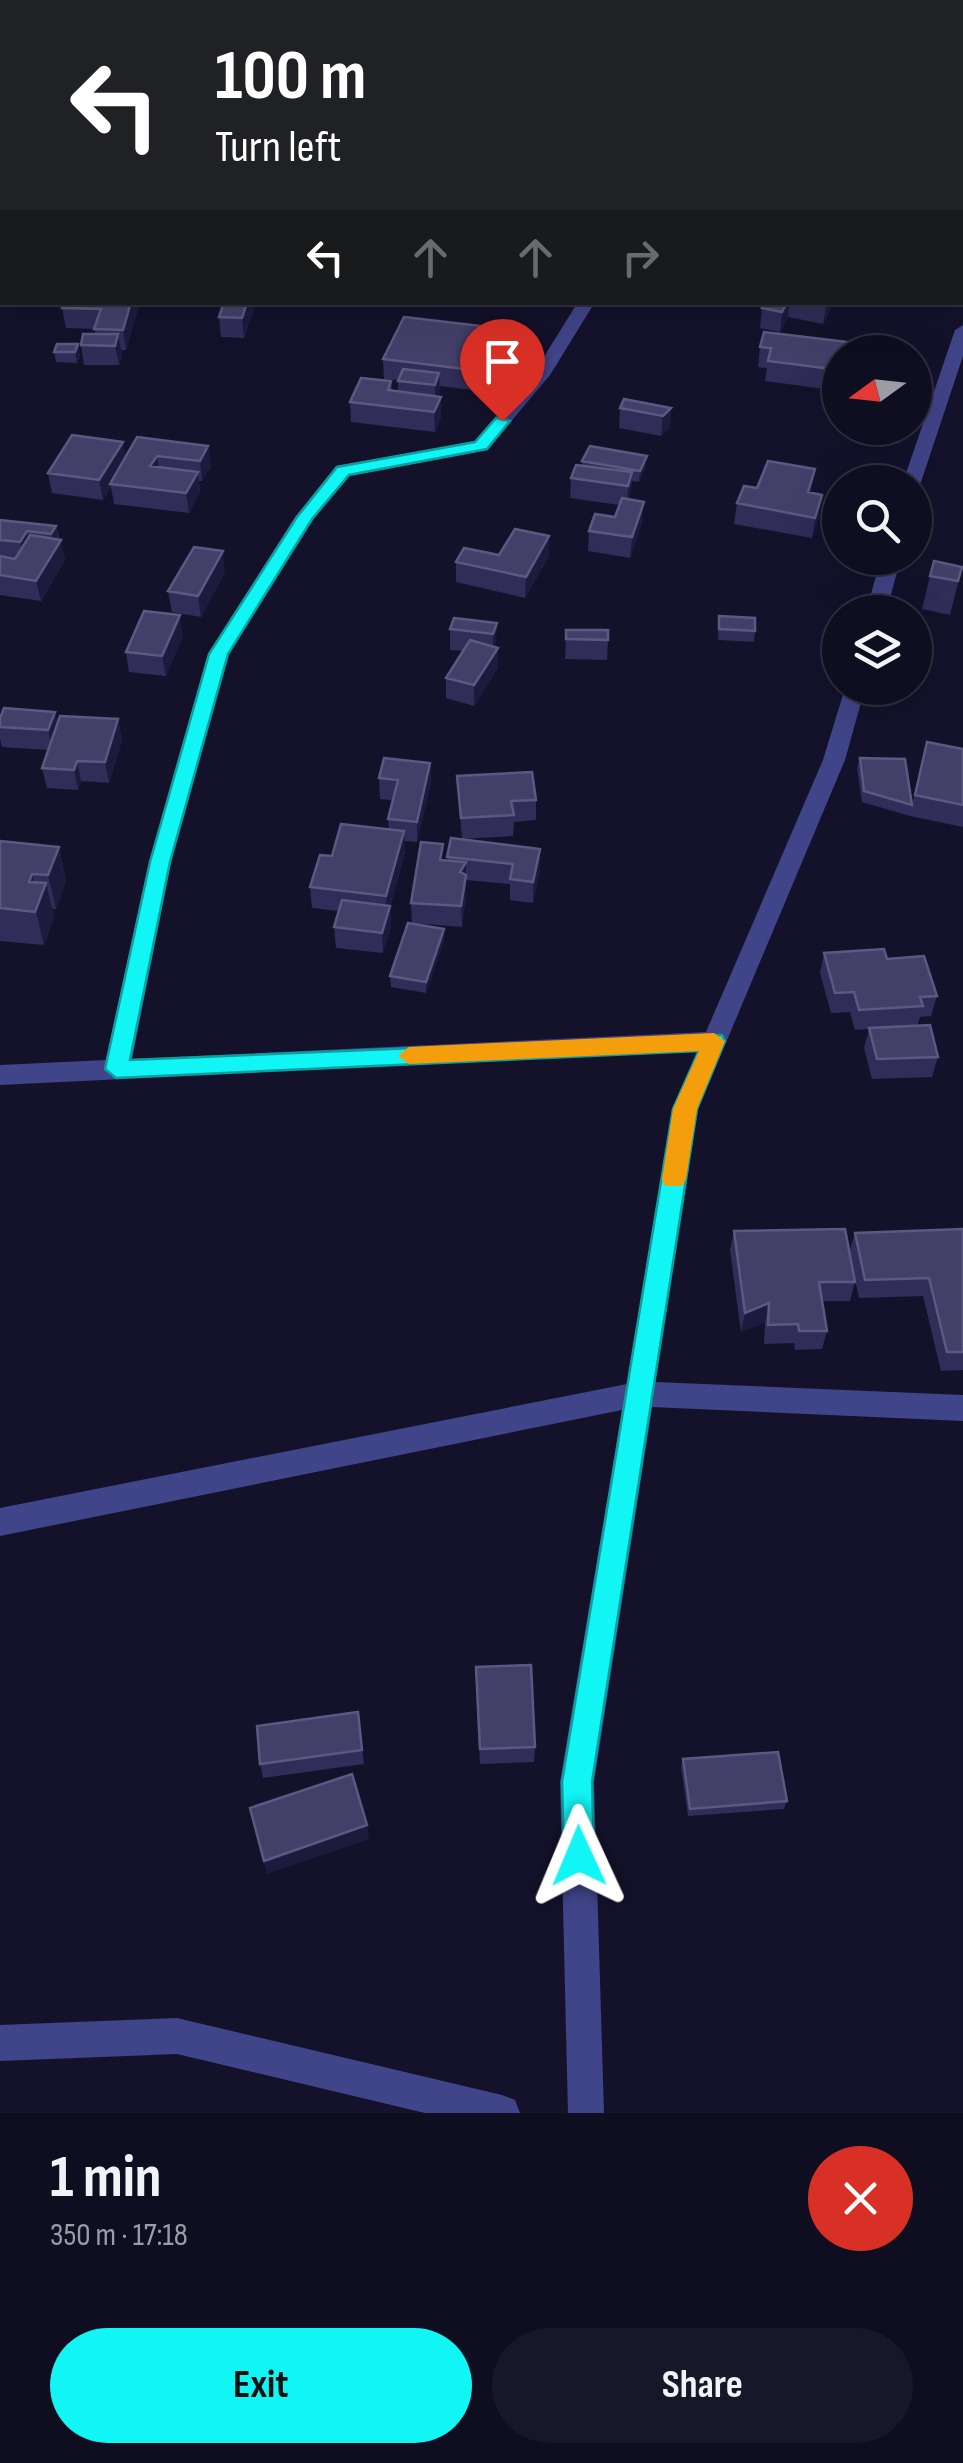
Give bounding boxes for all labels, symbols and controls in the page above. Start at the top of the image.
text: 100 m [215,35,366,119]
icon: left [50,40,180,170]
text: Turn left [215,120,341,175]
icon: left [298,230,353,285]
icon: ahead [403,230,458,285]
icon: ahead [508,230,563,285]
icon: right [613,230,668,285]
pin [460,319,545,422]
icon: arrive [475,334,530,389]
north arrow [822,335,932,445]
map controls [822,335,932,705]
button: search [822,465,932,575]
button: layers [822,595,932,705]
position arrow [527,1804,631,1908]
text: 1 min [50,2142,162,2214]
button: close [808,2146,913,2251]
text: 350 m · 17:18 [50,2216,188,2255]
button: Exit [50,2328,472,2443]
button: Share [492,2328,913,2443]

